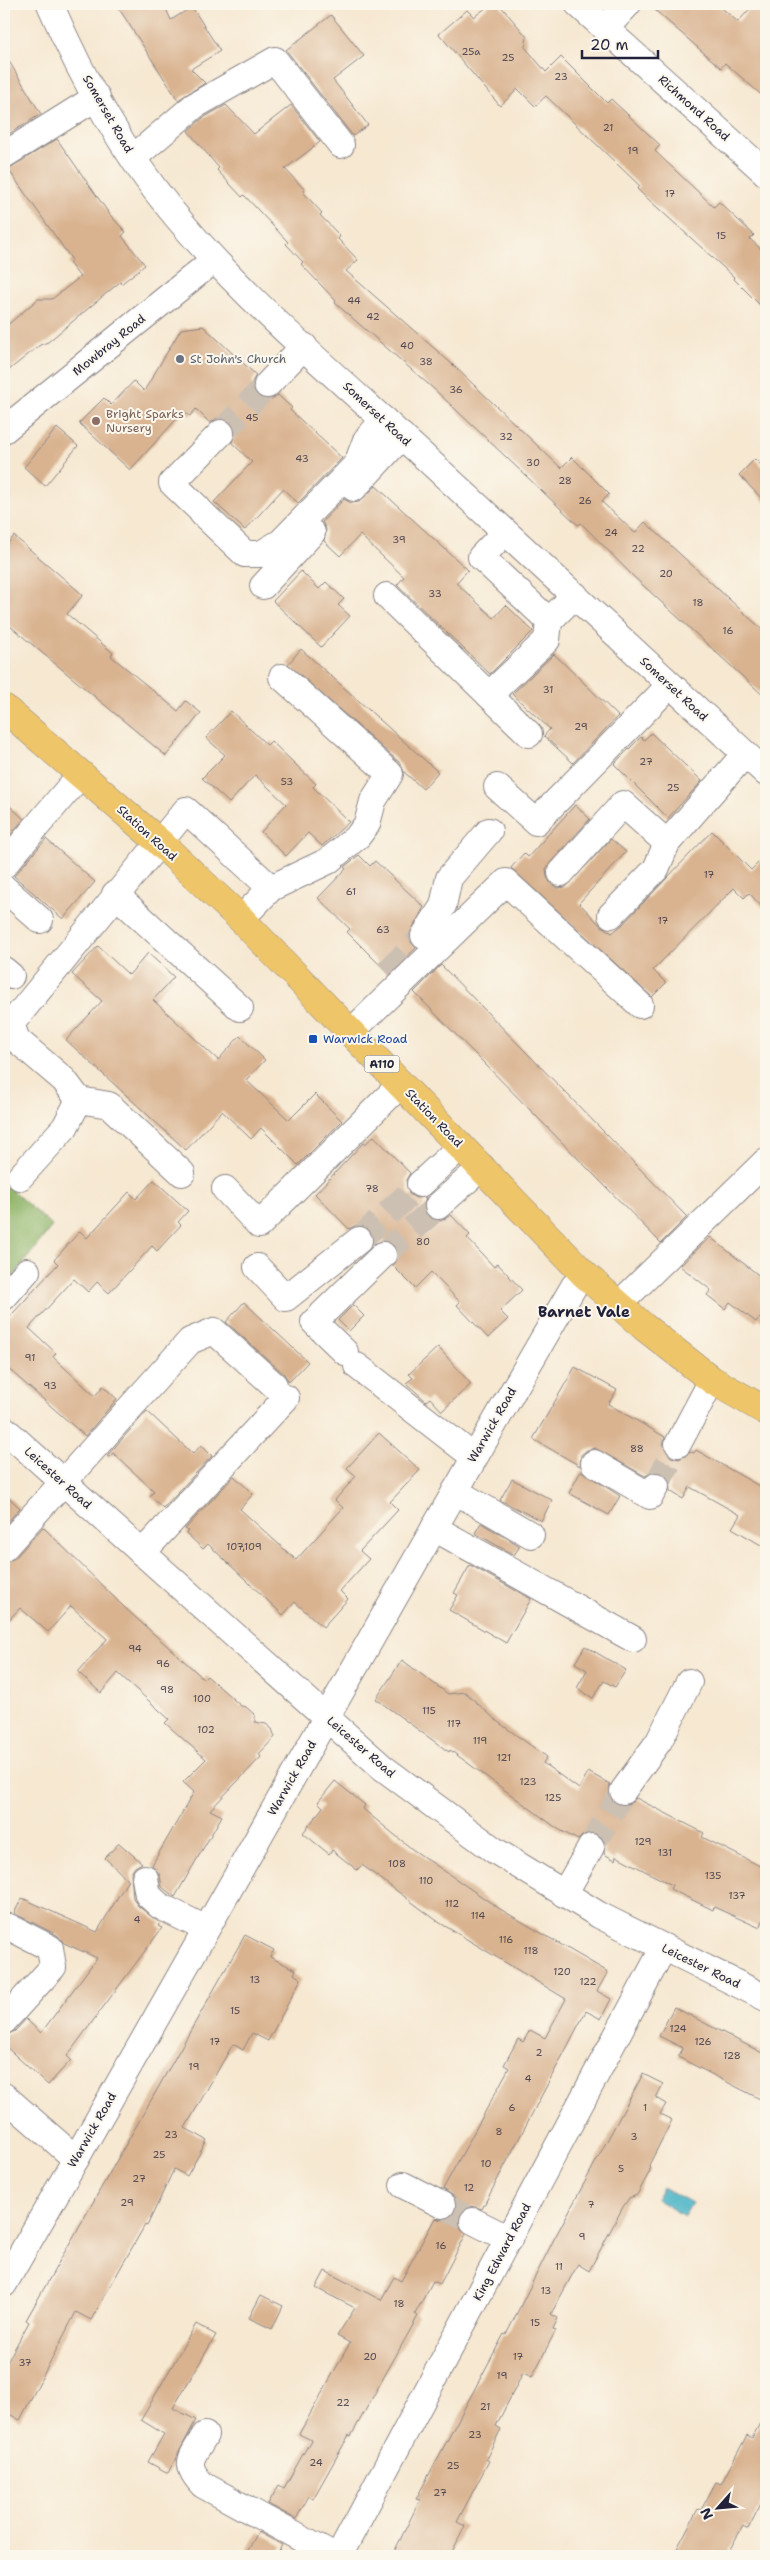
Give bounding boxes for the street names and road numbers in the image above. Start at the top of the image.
street label: Richmond Road [655,71,734,145]
street label: Somerset Road [79,72,137,156]
street label: Mowbray Road [69,310,149,379]
street label: Somerset Road [339,378,415,450]
street label: Somerset Road [636,653,712,725]
street label: Station Road [113,802,181,865]
road number: A110 [364,1056,400,1072]
street label: Station Road [402,1085,466,1151]
street label: Warwick Road [464,1384,520,1466]
street label: Leicester Road [21,1443,95,1513]
street label: Leicester Road [323,1713,399,1781]
street label: Warwick Road [264,1737,320,1819]
street label: Leicester Road [659,1940,743,1992]
street label: Warwick Road [64,2089,120,2171]
street label: King Edward Road [469,2200,535,2304]

